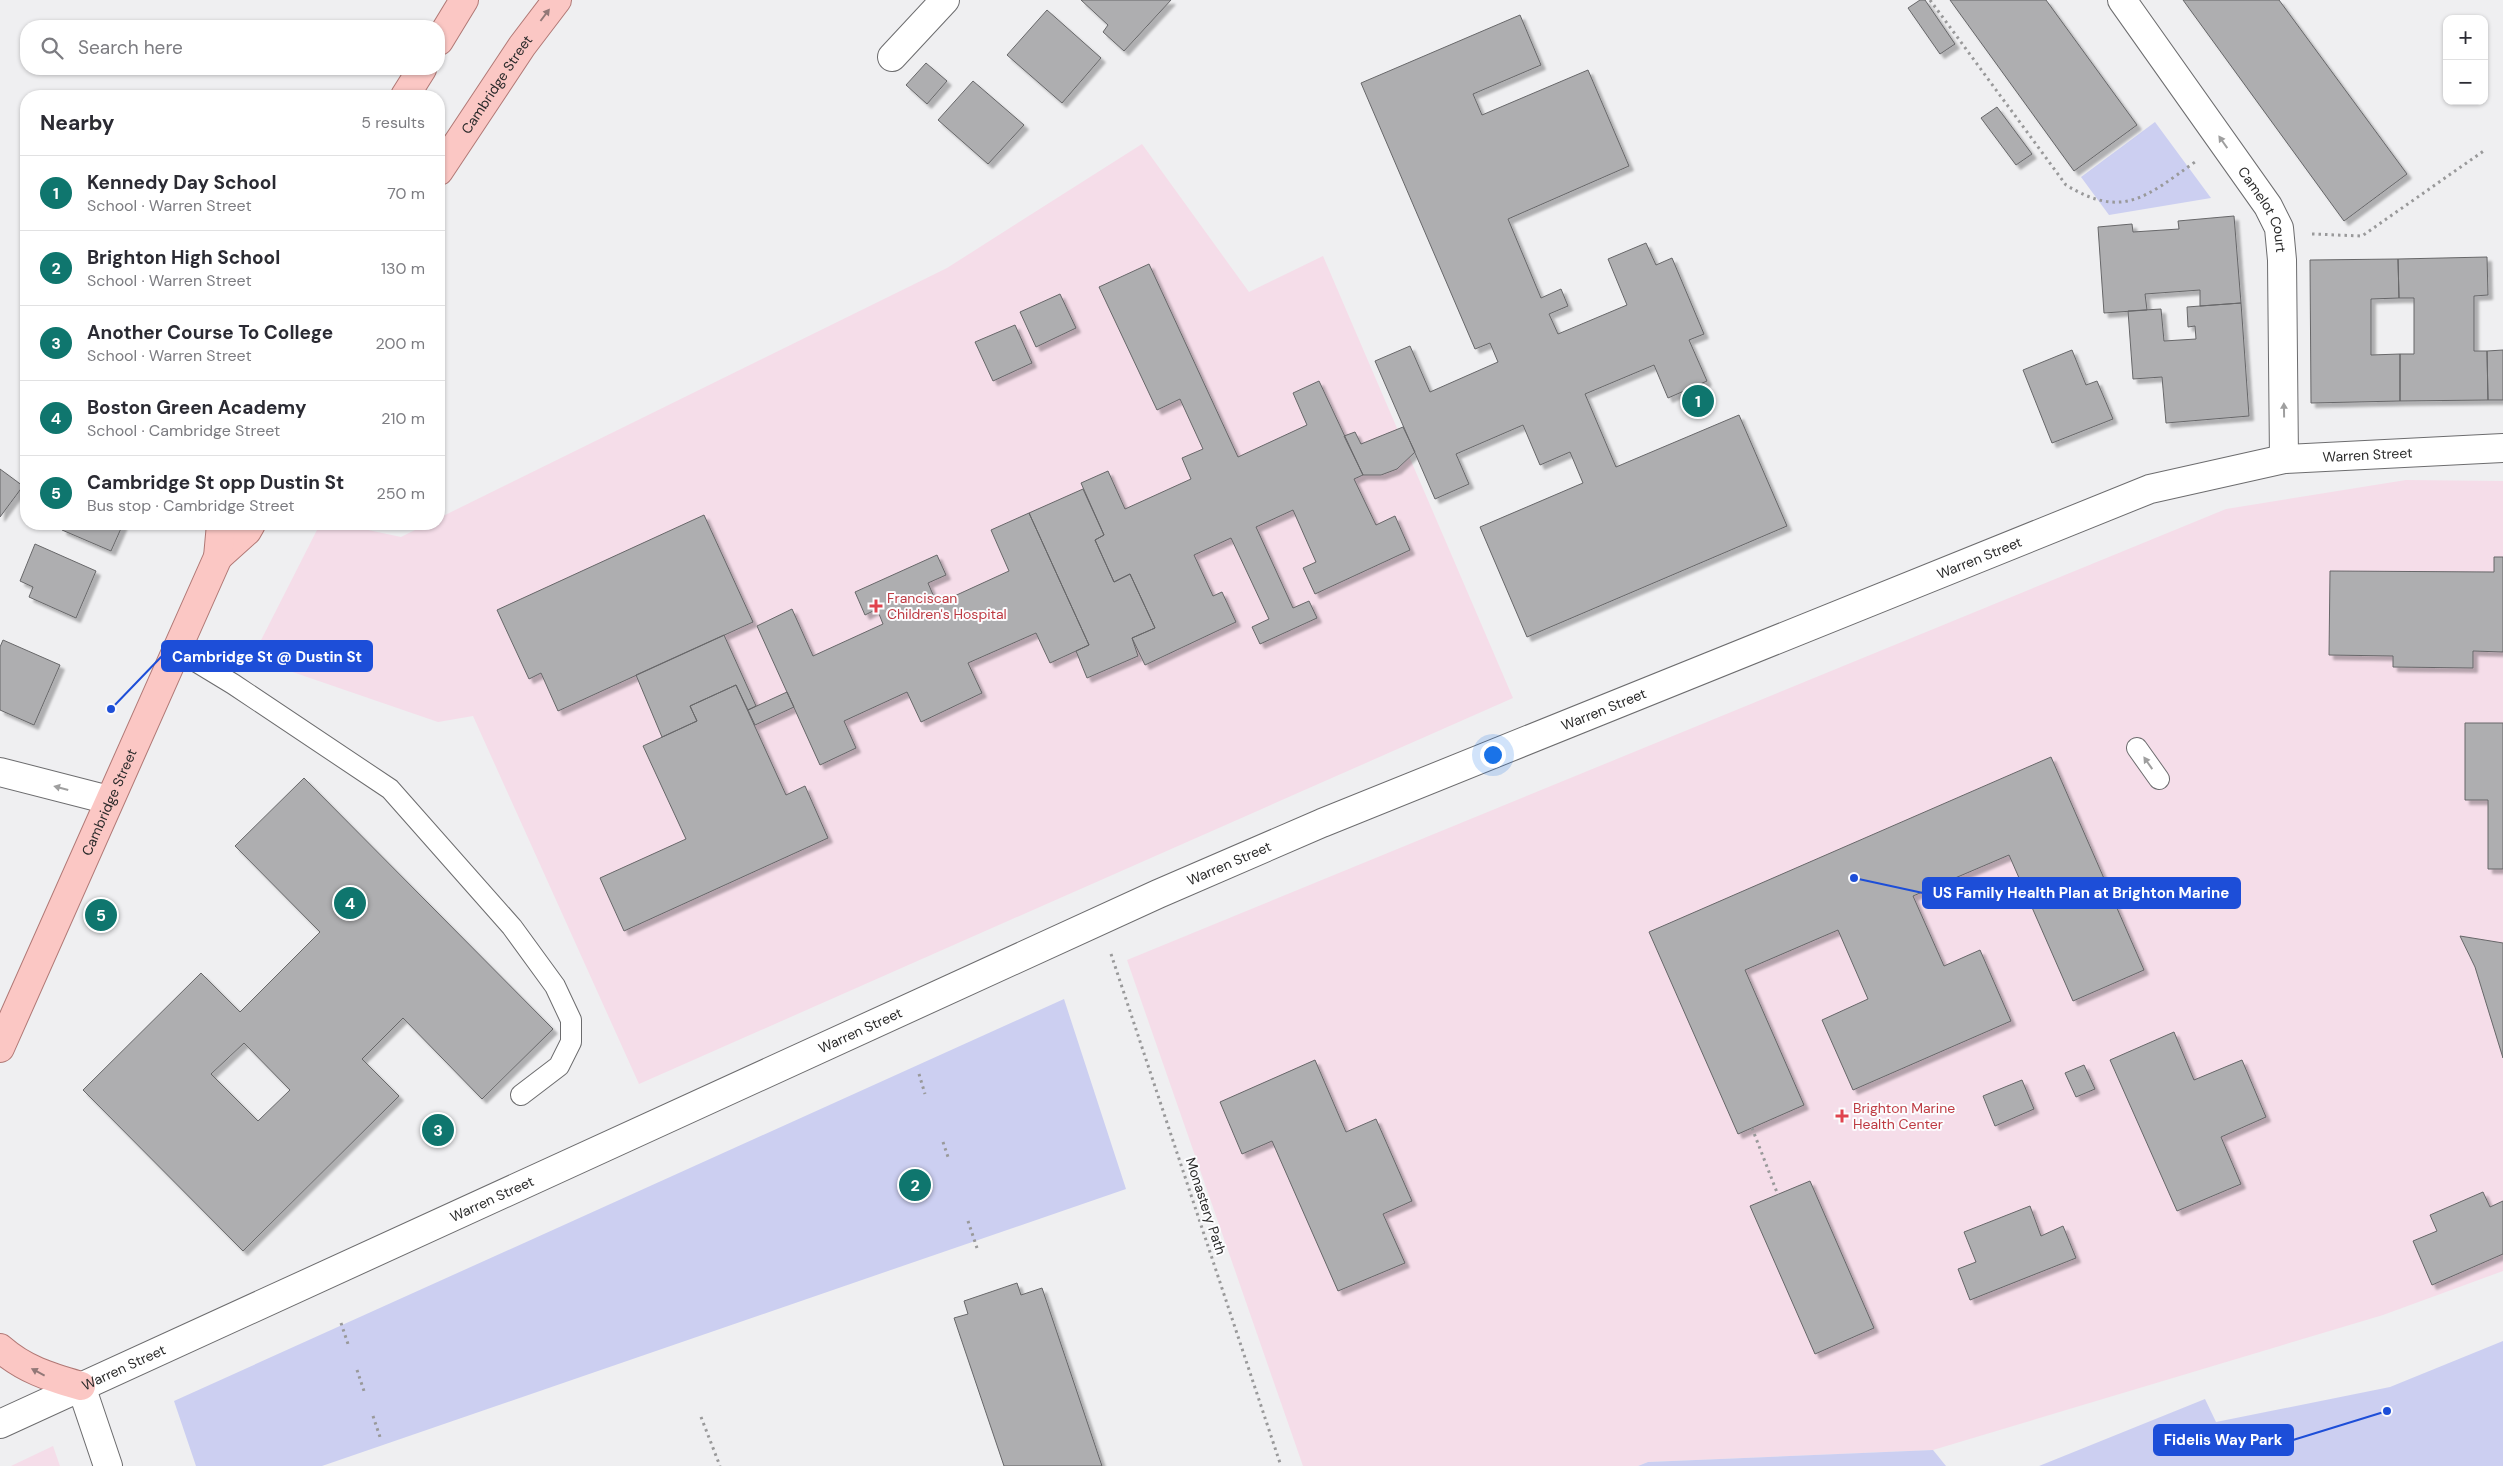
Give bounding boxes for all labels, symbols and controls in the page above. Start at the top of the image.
one-way arrow [540,8,550,22]
map controls [2443,15,2488,105]
button: + [2443,15,2488,60]
search box [20,20,445,75]
street label: Cambridge Street [457,31,536,137]
icon: search [38,34,66,62]
text: Search here [78,35,183,60]
button: − [2443,60,2488,105]
text: Nearby [40,109,114,137]
text: 5 results [361,112,425,133]
one-way arrow [2218,135,2228,149]
street label: Camelot Court [2234,163,2290,253]
text: Kennedy Day School [87,170,276,195]
text: 1 [53,183,59,204]
text: 70 m [387,183,425,204]
text: School · Warren Street [87,195,252,216]
text: Brighton High School [87,245,280,270]
text: 2 [51,258,61,279]
text: 130 m [381,258,425,279]
text: School · Warren Street [87,270,252,291]
text: Another Course To College [87,320,333,345]
text: 3 [51,333,61,354]
text: 200 m [376,333,425,354]
text: School · Warren Street [87,345,252,366]
pin: 1 [1682,382,1714,420]
text: Boston Green Academy [87,395,306,420]
one-way arrow [2280,402,2288,418]
text: 4 [51,408,61,429]
text: 210 m [381,408,425,429]
text: School · Cambridge Street [87,420,280,441]
street label: Warren Street [2322,444,2413,466]
text: Cambridge St opp Dustin St [87,470,344,495]
text: 5 [51,483,61,504]
text: 250 m [377,483,425,504]
text: Bus stop · Cambridge Street [87,495,295,516]
street label: Warren Street [1934,533,2024,583]
place label: Franciscan Children's Hospital [887,589,1007,623]
marker: Franciscan Children's Hospital [869,599,883,613]
callout: Cambridge St @ Dustin St [162,641,372,671]
text: Cambridge St @ Dustin St [172,647,362,667]
street label: Warren Street [1559,684,1649,735]
your location [1480,742,1506,768]
street label: Cambridge Street [78,746,141,858]
one-way arrow [2143,757,2153,770]
one-way arrow [54,784,69,792]
street label: Warren Street [1184,837,1274,889]
callout: US Family Health Plan at Brighton Marine [1923,878,2240,908]
text: US Family Health Plan at Brighton Marine [1933,883,2229,903]
pin: 4 [334,884,366,922]
pin: 5 [85,896,117,934]
street label: Warren Street [815,1003,905,1057]
place label: Brighton Marine Health Center [1853,1099,1955,1133]
marker: Brighton Marine Health Center [1835,1109,1849,1123]
pin: 3 [422,1111,454,1149]
street label: Monastery Path [1182,1155,1230,1257]
pin: 2 [899,1166,931,1204]
street label: Warren Street [447,1172,537,1226]
street label: Warren Street [79,1340,168,1394]
one-way arrow [31,1368,45,1376]
callout: Fidelis Way Park [2154,1425,2293,1455]
text: Fidelis Way Park [2164,1430,2283,1450]

